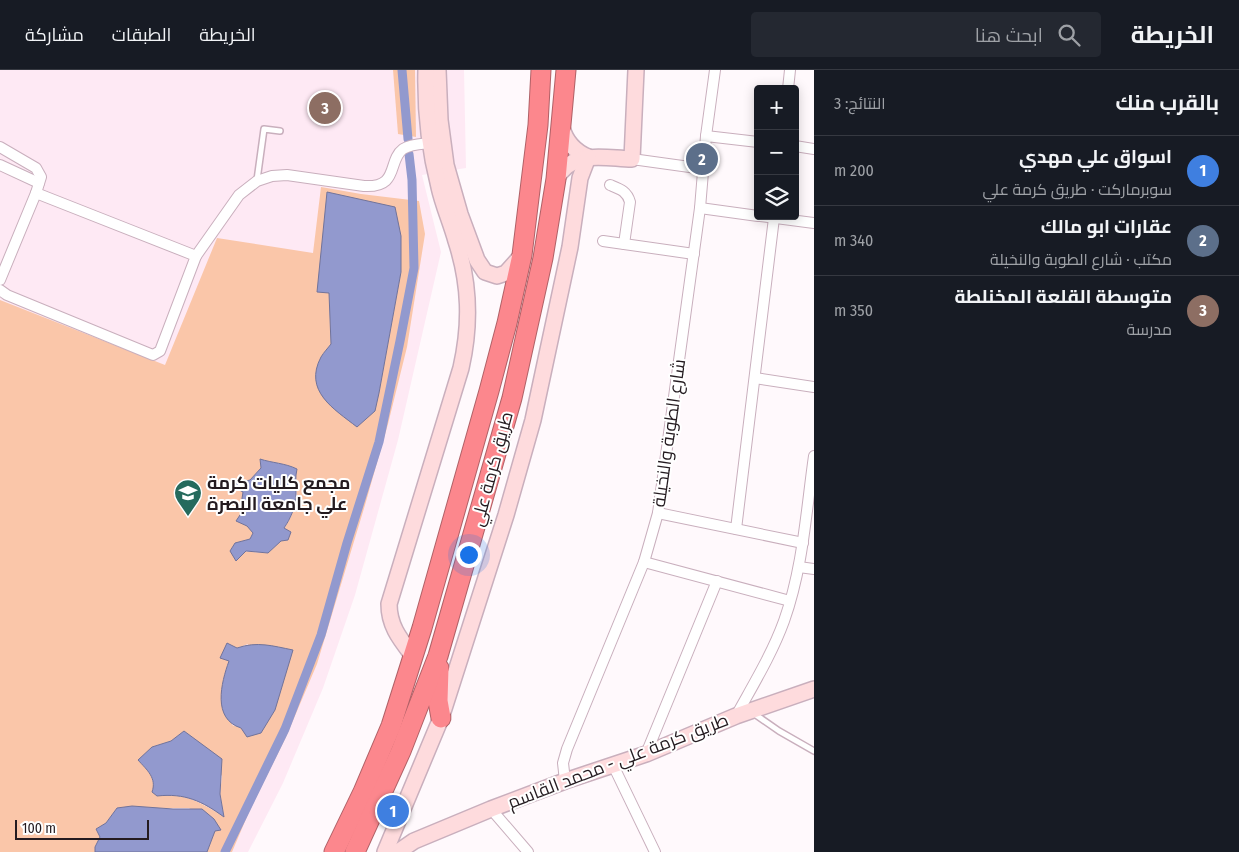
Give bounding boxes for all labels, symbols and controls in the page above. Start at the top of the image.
search box [751,12,1101,57]
icon: search [1055,21,1083,49]
text: الخريطة [1131,21,1214,49]
text: مشاركة [25,24,84,46]
text: الطبقات [112,24,171,46]
text: الخريطة [199,24,256,46]
text: ابحث هنا [975,24,1043,47]
map controls [754,85,799,220]
button: + [754,85,799,130]
pin: 3 [309,89,341,127]
text: بالقرب منك [1116,90,1219,116]
text: النتائج: 3 [834,94,886,113]
button: − [754,130,799,175]
pin: 2 [686,140,718,178]
text: اسواق علي مهدي [1019,145,1172,168]
text: 200 m [834,161,874,180]
text: 1 [1200,161,1206,180]
button: layers [754,175,799,220]
text: سوبرماركت · طريق كرمة علي [983,180,1172,199]
text: عقارات ابو مالك [1041,215,1172,238]
text: 340 m [834,231,873,250]
text: 2 [1199,231,1207,250]
text: مكتب · شارع الطوبة والنخيلة [990,250,1172,269]
text: متوسطة القلعة المخنلطة [955,285,1172,308]
text: 350 m [834,301,873,320]
text: 3 [1199,301,1207,320]
text: مدرسة [1126,320,1172,339]
street label: شارع الطوبة والنخيلة [648,358,691,509]
street label: طريق كرمة علي [466,409,521,530]
place label: مجمع كليات كرمة علي جامعة البصرة [207,472,350,519]
school or university icon: مجمع كليات كرمة علي جامعة البصرة [173,478,203,517]
your location [456,542,482,568]
street label: طريق كرمة علي - محمد القاسم [505,709,733,816]
pin: 1 [377,792,409,830]
scale bar [15,817,149,840]
text: 100 m [22,820,56,837]

